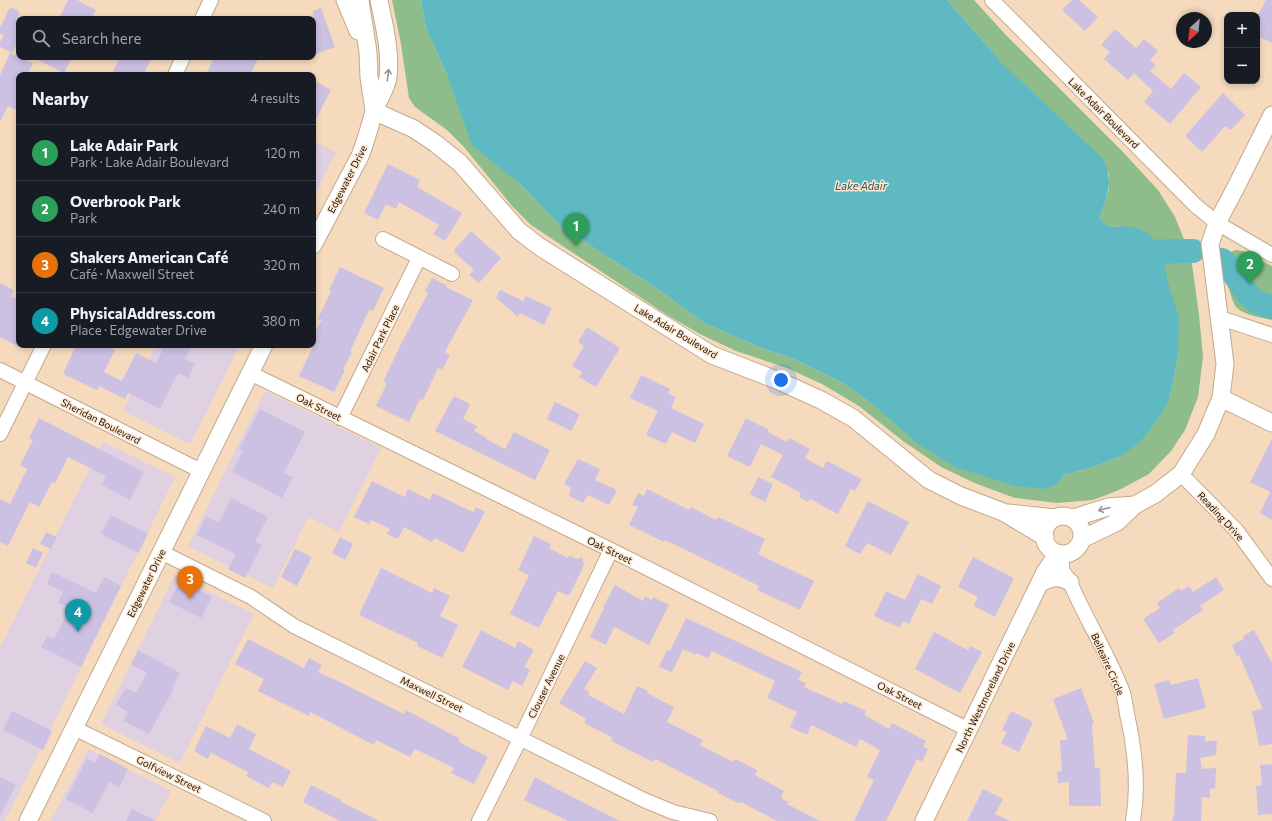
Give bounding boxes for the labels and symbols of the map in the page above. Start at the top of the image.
north arrow [1176,12,1212,48]
one-way arrow [384,69,391,82]
street label: Lake Adair Boulevard [1066,75,1142,151]
street label: Edgewater Drive [325,143,369,215]
water label: Lake Adair [835,179,888,192]
pin: 1 [563,213,589,246]
pin: 2 [1237,251,1263,284]
street label: Lake Adair Boulevard [632,301,720,361]
street label: Adair Park Place [359,302,401,374]
your location [771,370,791,390]
street label: Oak Street [294,391,344,423]
street label: Sheridan Boulevard [59,396,143,446]
street label: Reading Drive [1195,489,1247,543]
one-way arrow [1097,506,1110,513]
street label: Oak Street [585,534,635,566]
street label: Edgewater Drive [124,547,168,619]
pin: 3 [177,566,203,599]
pin: 4 [65,599,91,632]
street label: Belleaire Circle [1089,631,1127,697]
street label: North Westmoreland Drive [953,640,1017,754]
street label: Clouser Avenue [525,652,567,720]
street label: Maxwell Street [399,674,465,714]
street label: Oak Street [875,679,925,711]
street label: Golfview Street [135,753,203,795]

